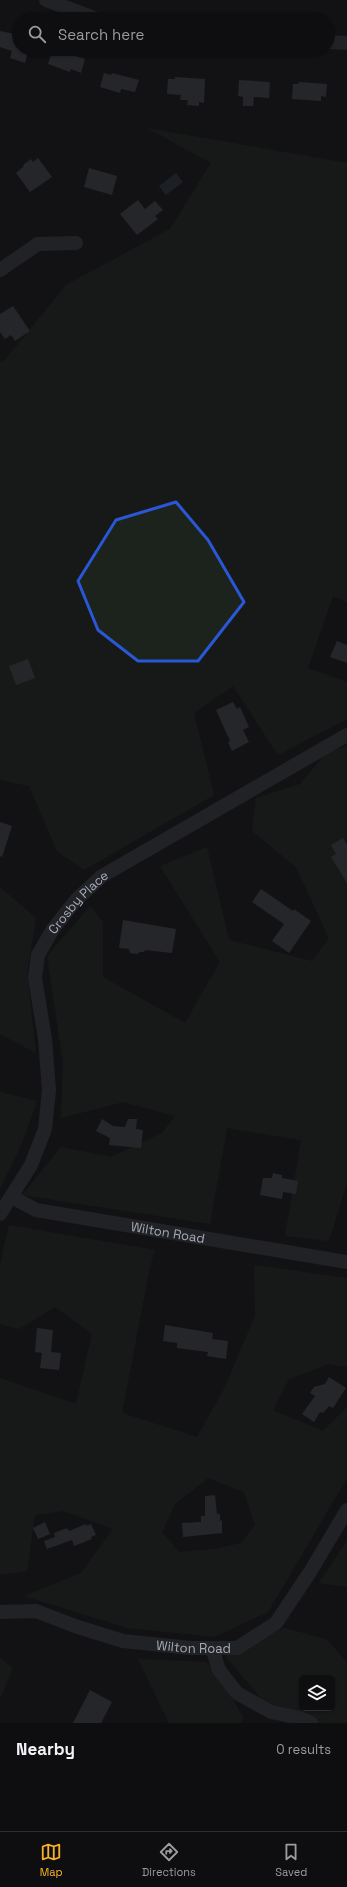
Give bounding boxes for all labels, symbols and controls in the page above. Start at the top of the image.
search box [12,12,335,56]
icon: search [26,23,48,45]
text: Search here [58,25,144,44]
street label: Crosby Place [44,866,111,937]
street label: Wilton Road [130,1217,206,1247]
street label: Wilton Road [155,1636,231,1657]
map controls [299,1675,335,1711]
button: layers [299,1675,335,1711]
text: Nearby [16,1738,75,1760]
text: 0 results [276,1741,331,1758]
tab: Map [40,1841,63,1879]
tab: Directions [142,1841,196,1879]
tab: Saved [275,1841,307,1879]

